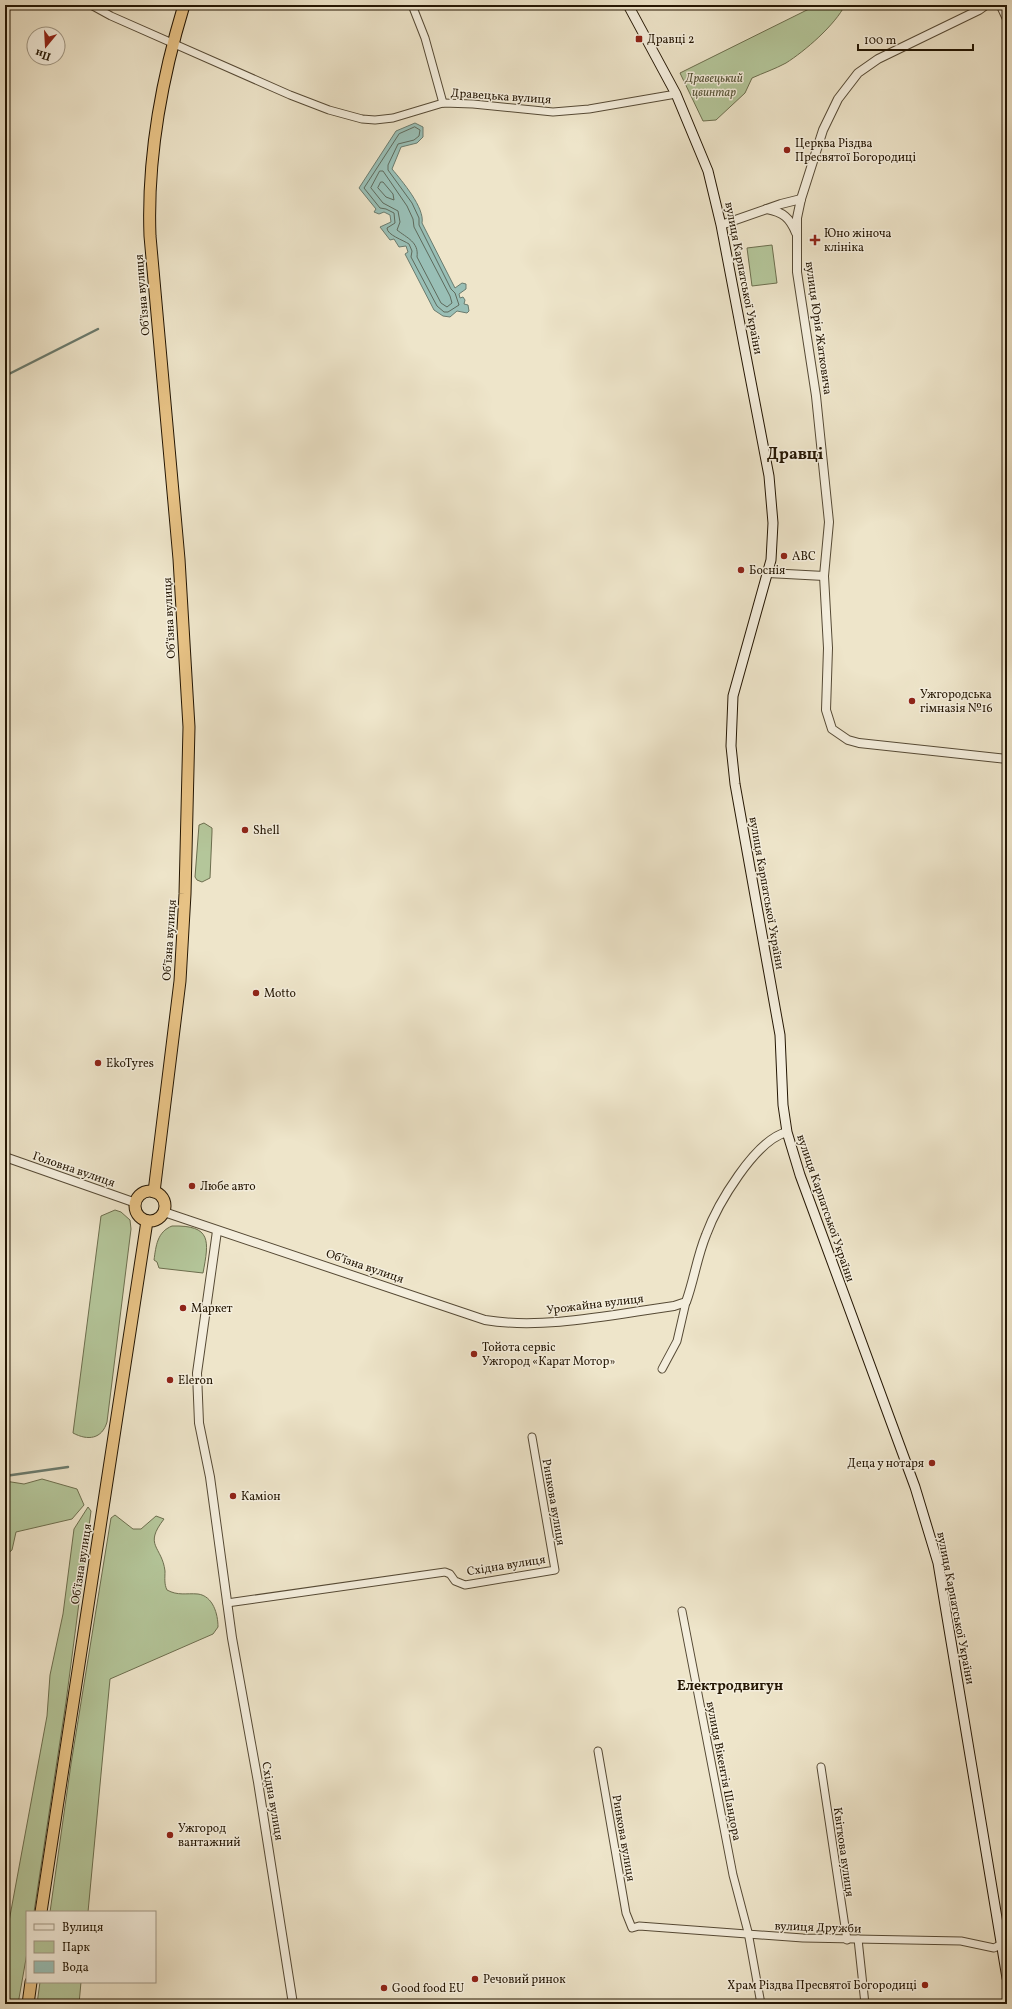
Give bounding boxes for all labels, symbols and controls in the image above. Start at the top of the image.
north arrow [26,26,66,66]
scale bar [858,26,973,52]
place label: Дравці 2 [647,32,695,48]
text: 100 m [864,33,897,49]
marker: Дравці 2 [634,34,644,44]
text: Пн [34,45,53,64]
park label: Дравецький цвинтар [684,71,743,101]
street label: Дравецька вулиця [450,86,552,108]
place label: Церква Різдва Пресвятої Богородиці [795,136,917,166]
marker: Церква Різдва Пресвятої Богородиці [782,145,792,155]
street label: вулиця Карпатської України [720,201,766,356]
place label: Юно жіноча клініка [824,226,892,256]
marker: Юно жіноча клініка [809,234,821,246]
street label: Обʼїзна вулиця [131,254,155,336]
street label: вулиця Юрія Жатковича [801,260,835,396]
district label: Дравці [767,444,824,466]
place label: ABC [792,549,816,565]
marker: ABC [779,551,789,561]
place label: Боснія [749,563,785,579]
marker: Боснія [736,565,746,575]
street label: Обʼїзна вулиця [160,577,180,659]
place label: Ужгородська гімназія №16 [920,687,993,717]
marker: Ужгородська гімназія №16 [907,696,917,706]
street label: вулиця Карпатської України [745,815,787,971]
place label: Shell [253,823,280,839]
marker: Shell [240,825,250,835]
street label: Обʼїзна вулиця [159,899,181,981]
place label: Motto [264,986,296,1002]
marker: Motto [251,988,261,998]
place label: EkoTyres [106,1056,154,1072]
marker: EkoTyres [93,1058,103,1068]
street label: вулиця Карпатської України [792,1132,858,1284]
street label: Головна вулиця [30,1148,117,1192]
place label: Любе авто [200,1179,256,1195]
marker: Любе авто [187,1181,197,1191]
street label: Обʼїзна вулиця [324,1246,406,1288]
street label: Урожайна вулиця [546,1291,645,1319]
place label: Маркет [191,1301,233,1317]
marker: Маркет [178,1303,188,1313]
place label: Тойота сервіс Ужгород «Карат Мотор» [482,1340,616,1370]
marker: Тойота сервіс Ужгород «Карат Мотор» [469,1349,479,1359]
place label: Eleron [178,1373,213,1389]
marker: Eleron [165,1375,175,1385]
place label: Деца у нотаря [847,1456,924,1472]
street label: Ринкова вулиця [538,1457,569,1547]
marker: Деца у нотаря [927,1458,937,1468]
place label: Каміон [241,1489,281,1505]
marker: Каміон [228,1491,238,1501]
street label: Обʼїзна вулиця [68,1523,96,1606]
street label: вулиця Карпатської України [932,1531,978,1686]
street label: Східна вулиця [466,1552,547,1580]
district label: Електродвигун [677,1677,783,1696]
street label: вулиця Вікентія Шандора [702,1700,744,1842]
street label: Східна вулиця [257,1761,287,1842]
street label: Ринкова вулиця [608,1793,639,1883]
street label: Квіткова вулиця [829,1806,857,1898]
place label: Ужгород вантажний [178,1821,241,1851]
marker: Ужгород вантажний [165,1830,175,1840]
legend [26,1911,156,1983]
street label: вулиця Дружби [774,1918,862,1938]
text: Вулиця [62,1920,103,1936]
text: Парк [62,1940,90,1956]
text: Вода [62,1960,89,1976]
place label: Речовий ринок [483,1972,566,1988]
marker: Речовий ринок [470,1974,480,1984]
place label: Храм Різдва Пресвятої Богородиці [727,1978,917,1994]
marker: Храм Різдва Пресвятої Богородиці [920,1980,930,1990]
place label: Good food EU [392,1981,464,1997]
marker: Good food EU [379,1983,389,1993]

